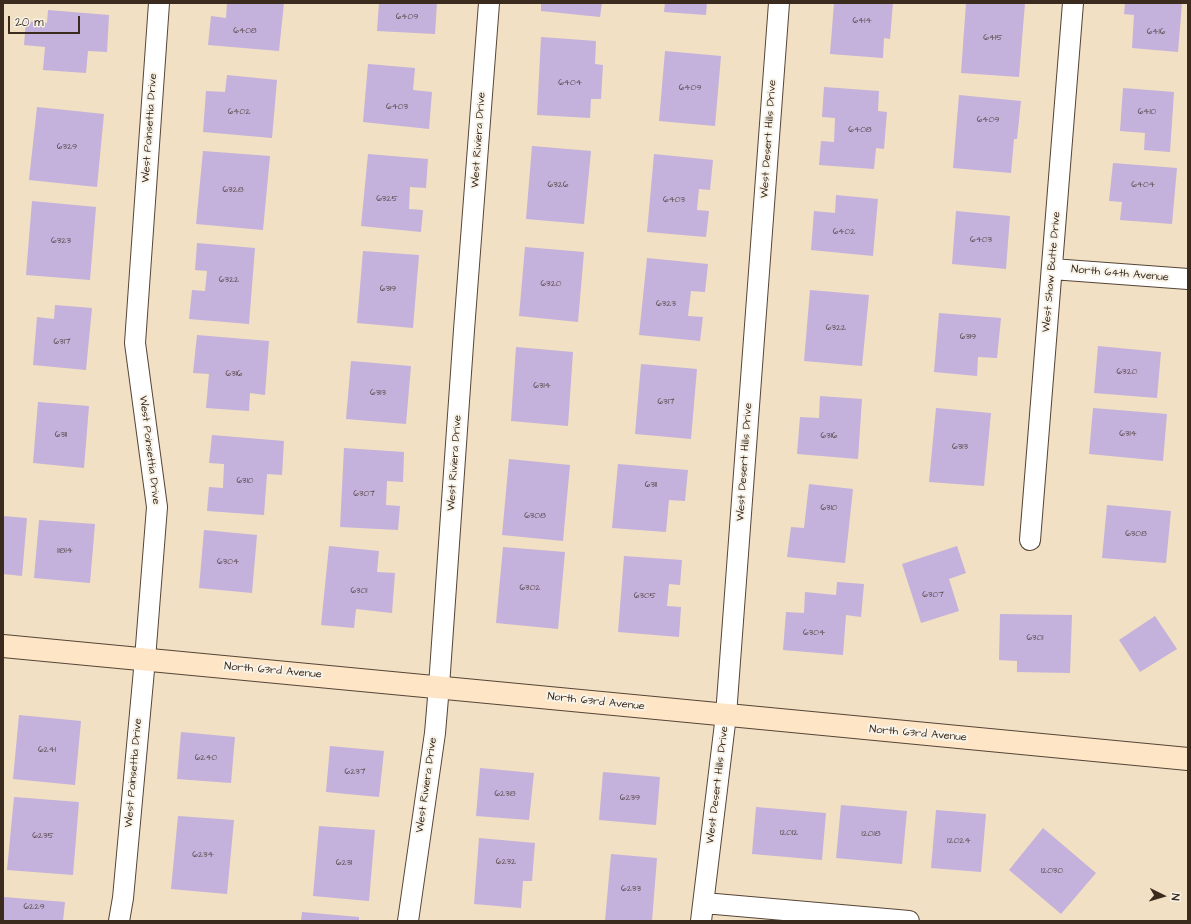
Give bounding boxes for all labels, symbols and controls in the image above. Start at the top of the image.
scale bar [10,8,82,34]
house number: 6409 [396,12,418,22]
text: 20 m [15,14,44,31]
house number: 6414 [852,16,872,26]
house number: 6408 [233,26,257,36]
house number: 6416 [1147,27,1165,37]
house number: 6415 [983,33,1003,43]
street label: West Poinsettia Drive [140,73,160,183]
house number: 6404 [558,78,582,88]
street label: West Desert Hills Drive [758,79,780,199]
house number: 6409 [679,83,701,93]
street label: West Riviera Drive [469,92,489,188]
house number: 6403 [386,102,408,112]
house number: 6402 [228,107,250,117]
house number: 6410 [1138,107,1156,117]
house number: 6409 [977,115,999,125]
house number: 6408 [848,125,872,135]
house number: 6329 [57,142,77,152]
house number: 6326 [547,180,569,190]
house number: 6404 [1131,180,1155,190]
house number: 6328 [222,185,244,195]
house number: 6325 [376,194,398,204]
house number: 6403 [663,195,685,205]
street label: West Shaw Butte Drive [1040,211,1064,333]
house number: 6402 [833,227,855,237]
house number: 6403 [970,235,992,245]
house number: 6323 [51,236,71,246]
street label: North 64th Avenue [1071,263,1169,285]
house number: 6322 [219,275,239,285]
house number: 6320 [540,279,562,289]
house number: 6319 [380,284,396,294]
house number: 6323 [656,299,676,309]
house number: 6322 [826,323,846,333]
house number: 6319 [960,332,976,342]
house number: 6317 [54,337,70,347]
house number: 6320 [1116,367,1138,377]
house number: 6316 [225,369,243,379]
house number: 6314 [533,381,551,391]
house number: 6313 [370,388,386,398]
street label: West Poinsettia Drive [136,395,162,505]
house number: 6317 [658,397,674,407]
street label: West Desert Hills Drive [734,402,756,522]
street label: West Riviera Drive [445,415,465,511]
house number: 6314 [1119,429,1137,439]
house number: 6311 [55,430,67,440]
house number: 6316 [820,431,838,441]
house number: 6313 [952,442,968,452]
house number: 6310 [236,476,254,486]
house number: 6311 [645,480,657,490]
house number: 6307 [353,489,375,499]
house number: 6310 [820,503,838,513]
house number: 6308 [524,511,546,521]
house number: 6308 [1125,529,1147,539]
house number: 11814 [57,546,73,556]
house number: 6304 [217,557,239,567]
house number: 6302 [519,583,541,593]
house number: 6301 [350,586,368,596]
house number: 6307 [922,590,944,600]
house number: 6305 [634,591,656,601]
house number: 6304 [803,628,825,638]
house number: 6301 [1026,633,1044,643]
street label: North 63rd Avenue [224,660,322,682]
street label: North 63rd Avenue [547,690,645,714]
street label: West Poinsettia Drive [123,718,145,828]
street label: North 63rd Avenue [869,723,967,745]
street label: West Desert Hills Drive [704,725,732,845]
street label: West Riviera Drive [414,737,440,833]
house number: 6241 [38,745,56,755]
house number: 6240 [195,753,217,763]
house number: 6237 [345,767,365,777]
house number: 6238 [494,789,516,799]
house number: 6239 [620,793,640,803]
house number: 12012 [780,828,798,838]
house number: 12018 [862,829,880,839]
house number: 6235 [32,831,54,841]
house number: 12024 [947,836,971,846]
house number: 6234 [192,850,214,860]
house number: 6232 [496,857,516,867]
house number: 6231 [336,858,352,868]
house number: 12030 [1041,866,1063,876]
north arrow [1143,876,1183,916]
house number: 6233 [621,884,641,894]
text: N [1168,893,1183,901]
house number: 6229 [23,902,45,912]

